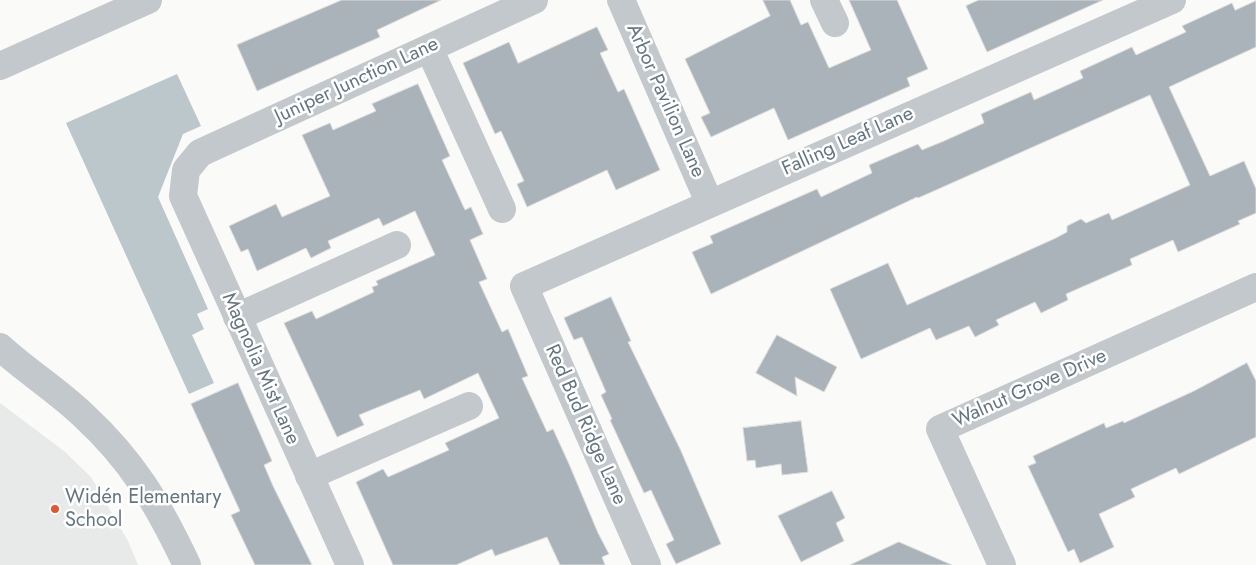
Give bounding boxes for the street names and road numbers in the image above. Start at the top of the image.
street label: Arbor Pavilion Lane [620,20,710,182]
street label: Juniper Junction Lane [271,33,443,129]
street label: Falling Leaf Lane [779,102,917,182]
street label: Magnolia Mist Lane [216,289,304,449]
street label: Red Bud Ridge Lane [539,341,631,509]
street label: Walnut Grove Drive [949,344,1111,434]

